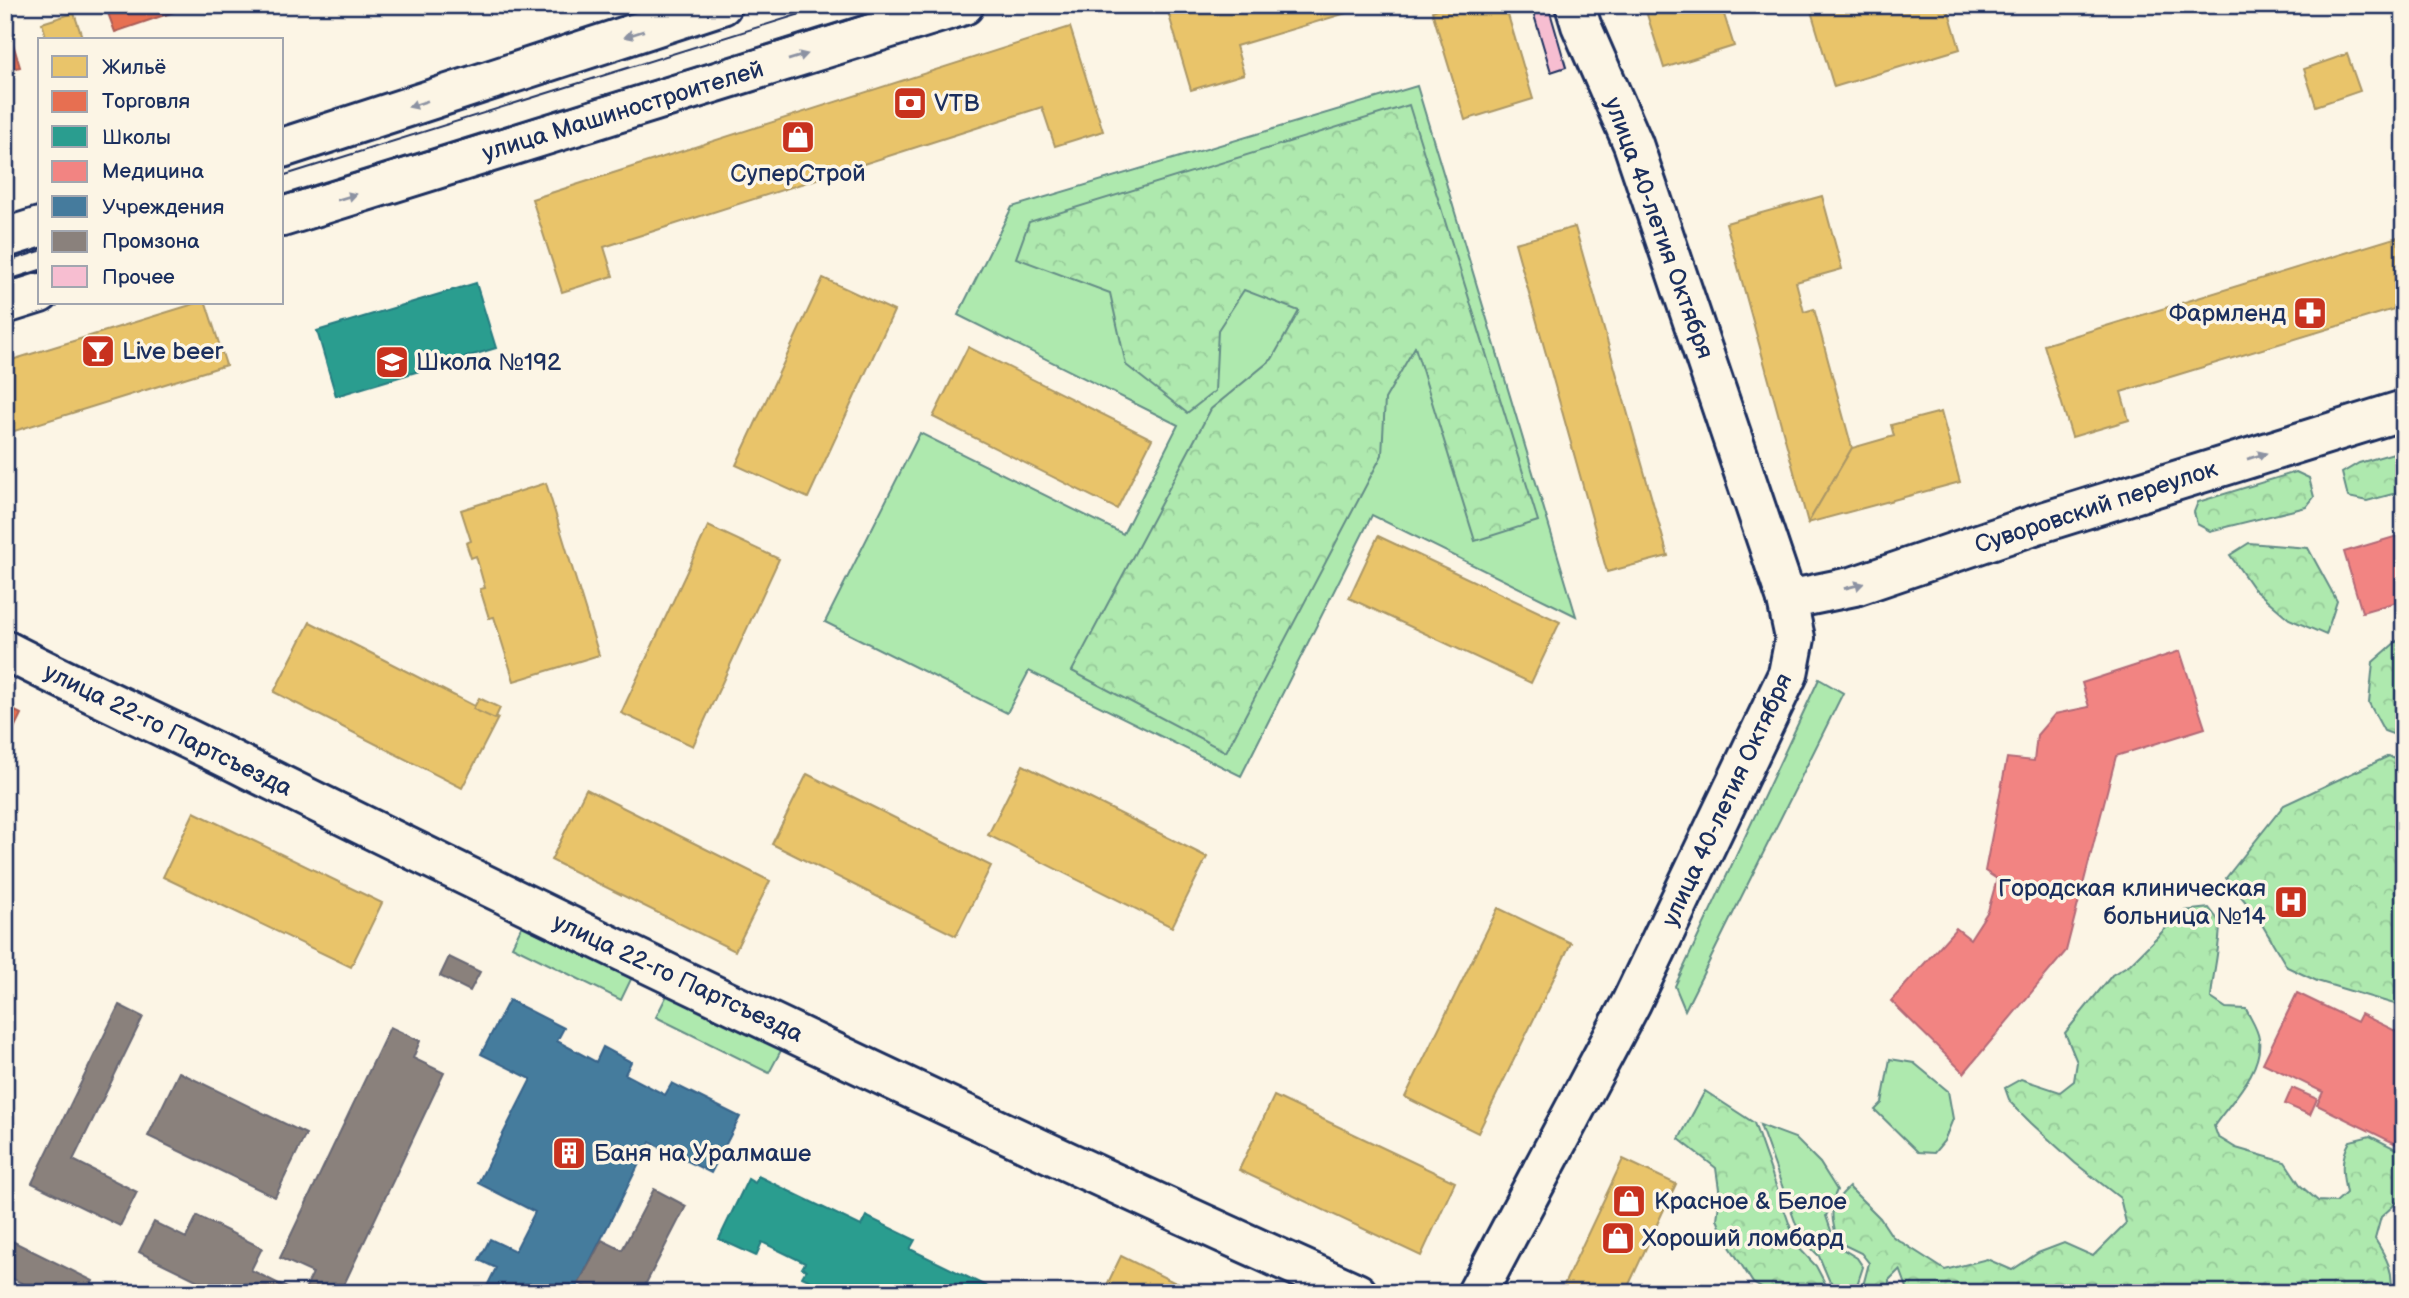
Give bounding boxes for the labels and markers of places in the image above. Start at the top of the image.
bank icon: VTB [891,84,929,122]
place label: VTB [934,89,980,118]
shop icon: СуперСтрой [779,118,817,156]
place label: СуперСтрой [730,159,866,188]
pharmacy icon: Фармленд [2291,294,2329,332]
place label: Фармленд [2169,299,2286,328]
bar icon: Live beer [79,332,117,370]
place label: Live beer [122,337,224,366]
school or university icon: Школа №192 [373,343,411,381]
place label: Школа №192 [416,348,561,377]
place label: Городская клиническая больница №14 [1998,874,2266,931]
hospital icon: Городская клиническая больница №14 [2272,883,2310,921]
building icon: Баня на Уралмаше [550,1134,588,1172]
place label: Баня на Уралмаше [594,1139,811,1168]
shop icon: Красное & Белое [1610,1182,1648,1220]
place label: Красное & Белое [1654,1187,1847,1216]
shop icon: Хороший ломбард [1599,1219,1637,1257]
place label: Хороший ломбард [1642,1224,1844,1253]

